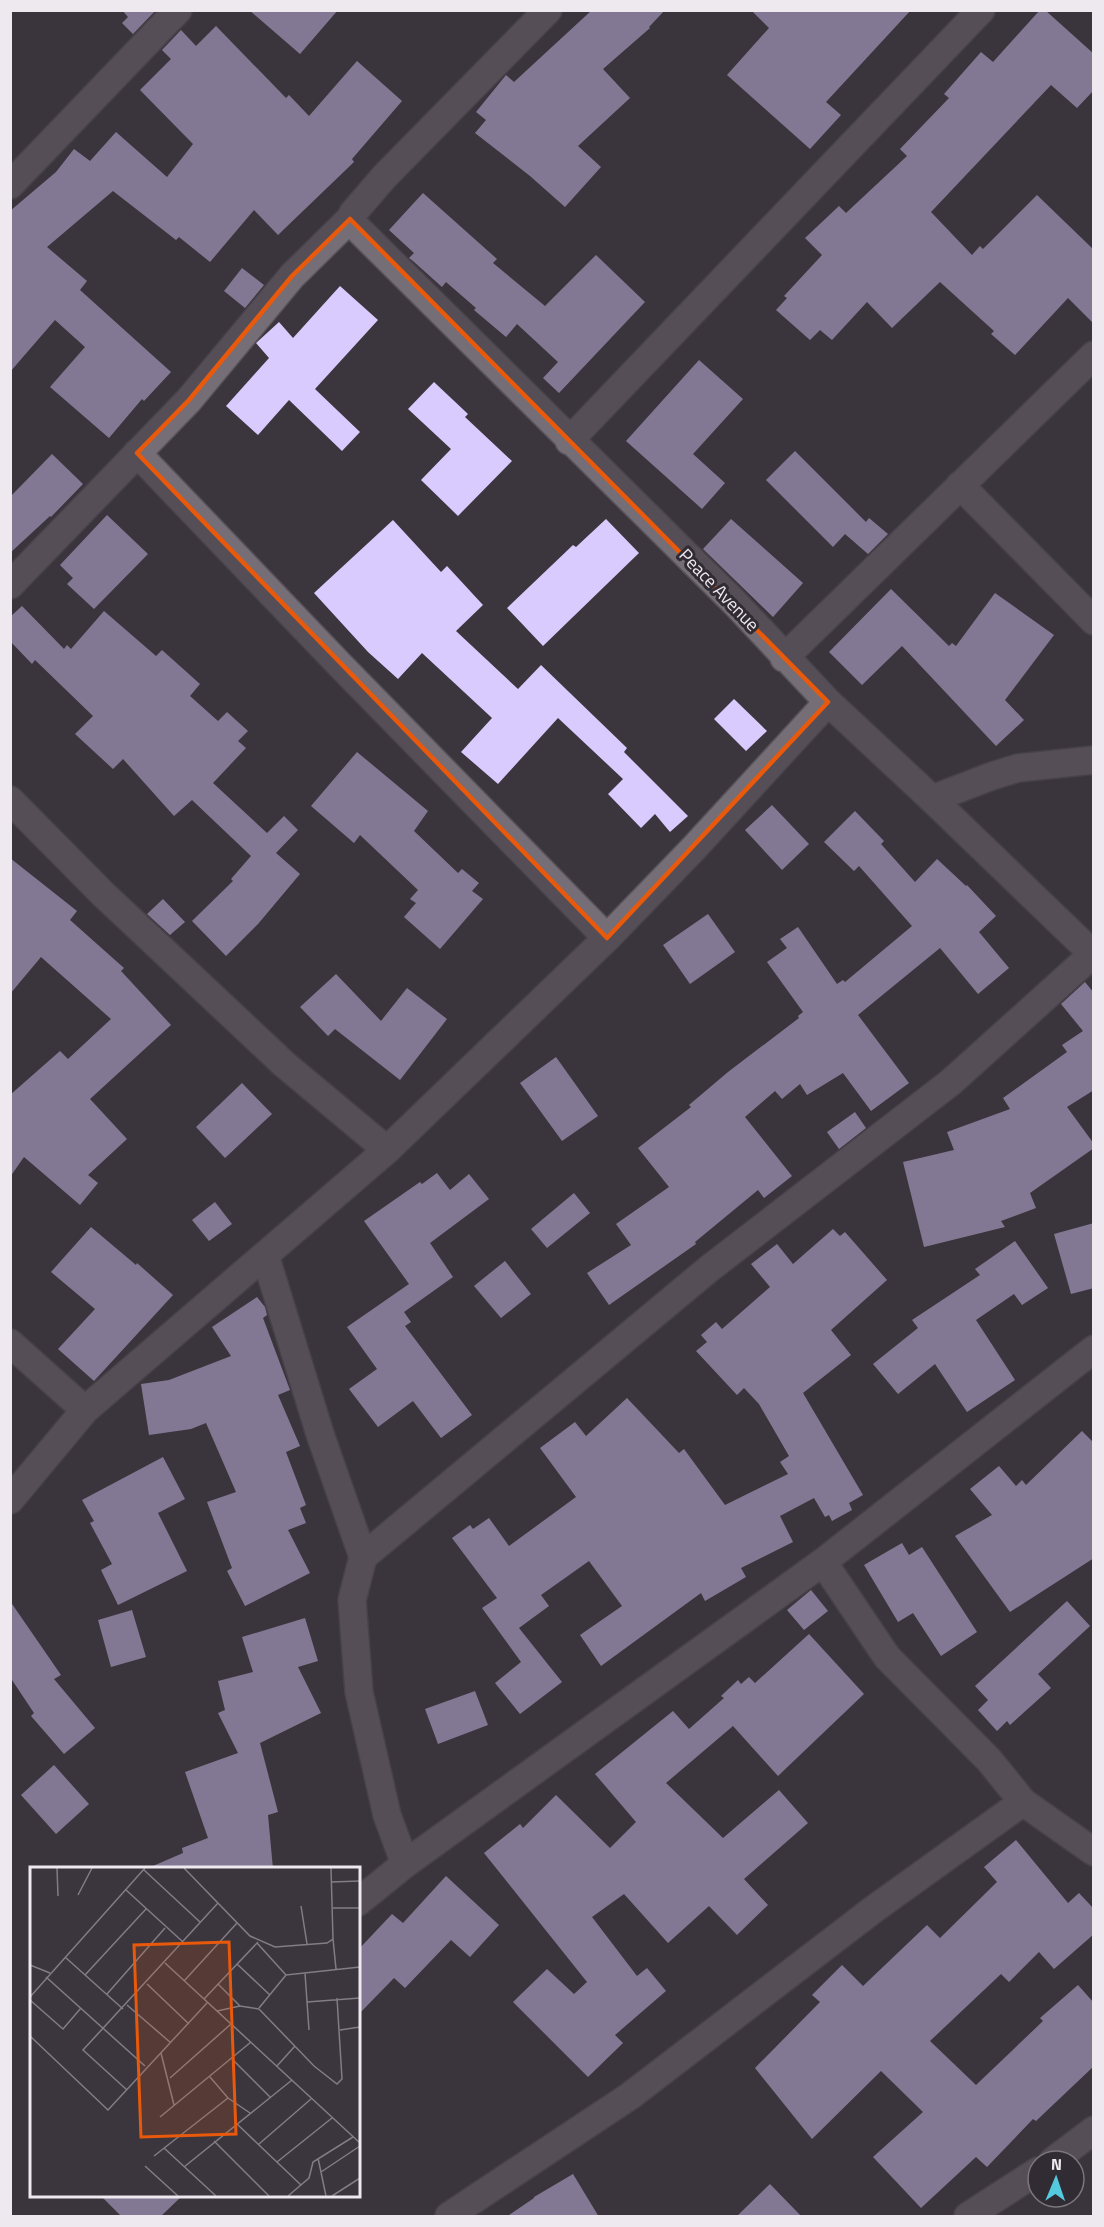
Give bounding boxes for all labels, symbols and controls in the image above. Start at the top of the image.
street label: Peace Avenue [673,542,766,637]
inset map [30,1867,360,2197]
north arrow [1026,2149,1086,2209]
text: N [1051,2152,1062,2176]

